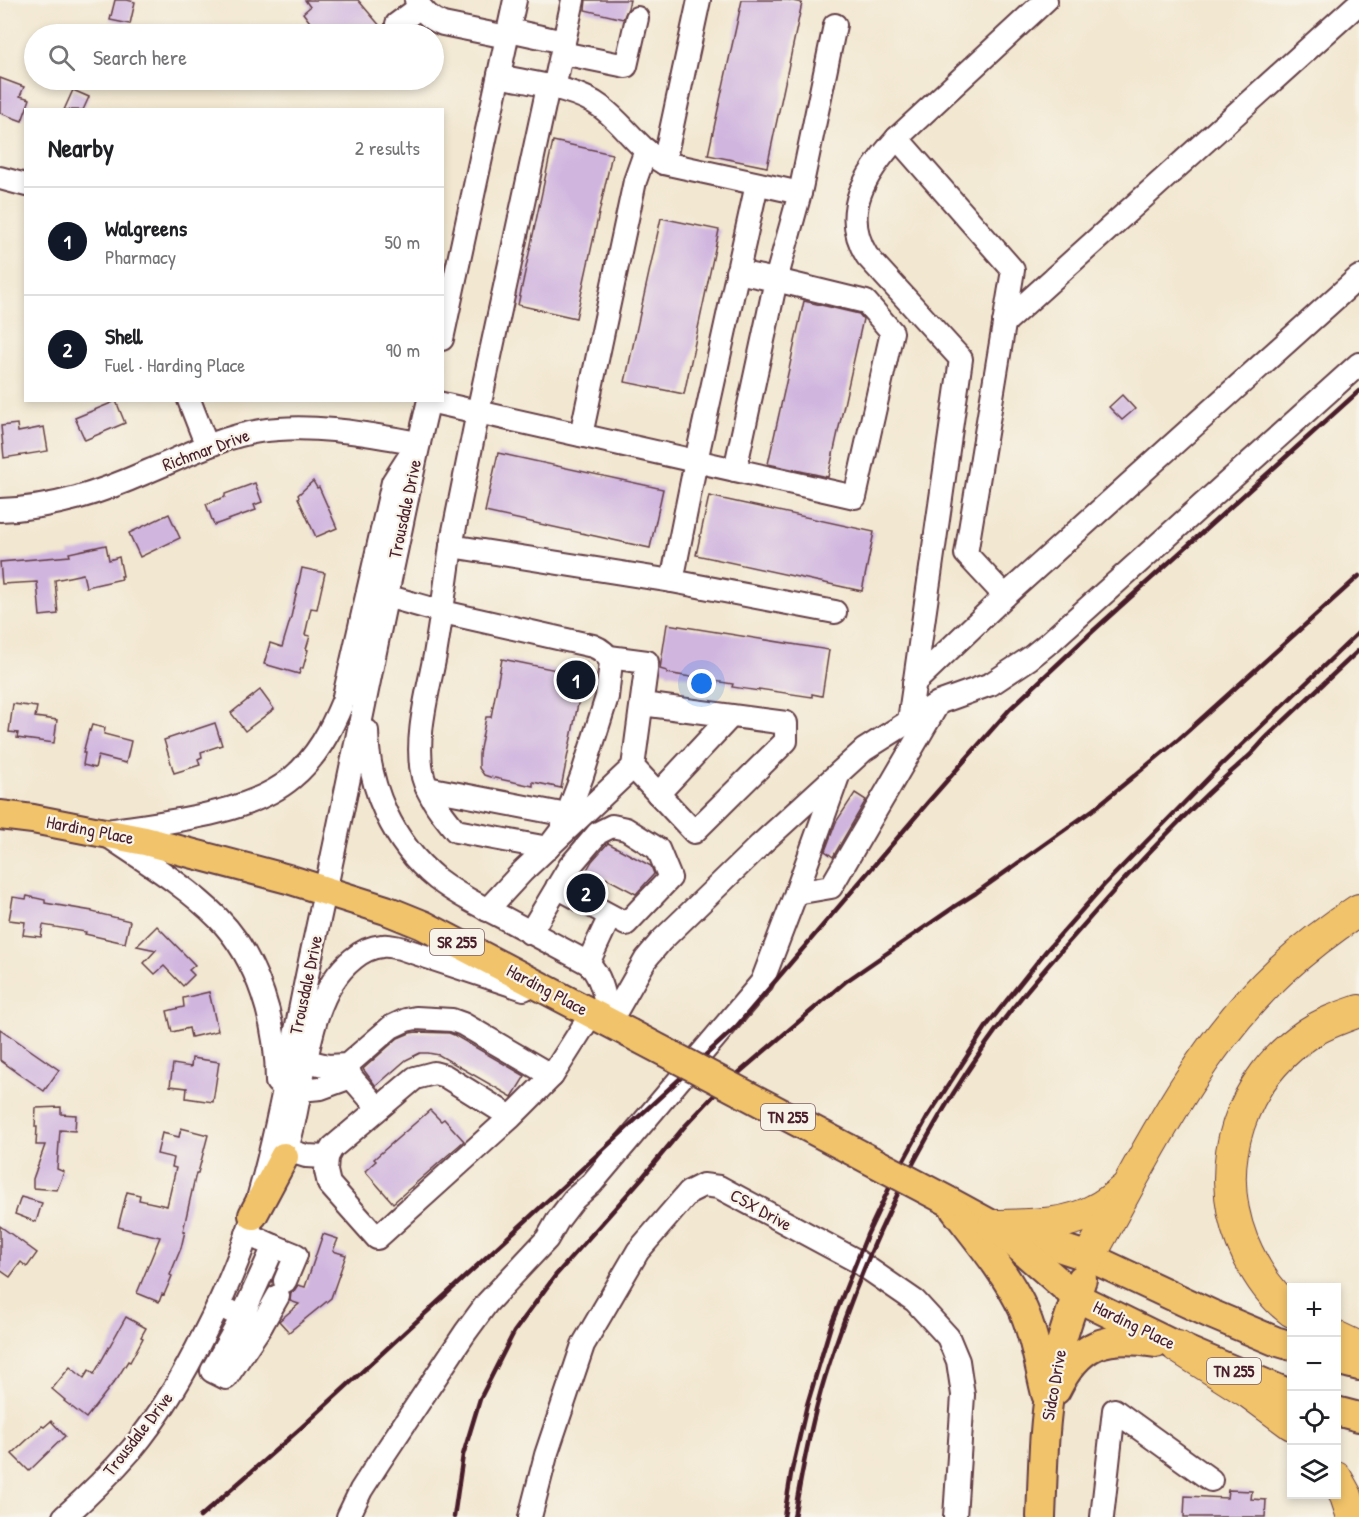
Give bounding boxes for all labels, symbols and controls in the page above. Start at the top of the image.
search box [24,24,444,90]
icon: search [45,41,78,74]
text: Search here [93,42,187,72]
text: Nearby [48,130,114,165]
text: 2 results [355,134,420,161]
text: Walgreens [105,213,187,243]
text: 1 [64,228,71,255]
text: 50 m [384,228,420,255]
text: Pharmacy [105,243,176,270]
text: Shell [105,321,143,351]
text: 2 [63,336,72,363]
text: 90 m [386,336,420,363]
text: Fuel · Harding Place [105,351,245,378]
street label: Richmar Drive [159,422,253,477]
street label: Trousdale Drive [382,457,427,561]
pin: 1 [556,658,596,702]
your location [687,669,716,698]
street label: Harding Place [44,809,136,850]
pin: 2 [566,870,606,916]
road number: SR 255 [430,929,484,955]
street label: Trousdale Drive [283,933,328,1037]
street label: Harding Place [502,958,592,1021]
road number: TN 255 [761,1104,815,1130]
street label: CSX Drive [726,1182,797,1237]
map controls [1287,1283,1341,1499]
button: + [1287,1283,1341,1337]
street label: Harding Place [1089,1294,1179,1355]
button: − [1287,1337,1341,1391]
street label: Sidco Drive [1035,1347,1072,1422]
road number: TN 255 [1207,1358,1261,1384]
street label: Trousdale Drive [97,1386,178,1481]
button: locate [1287,1391,1341,1445]
button: layers [1287,1445,1341,1499]

